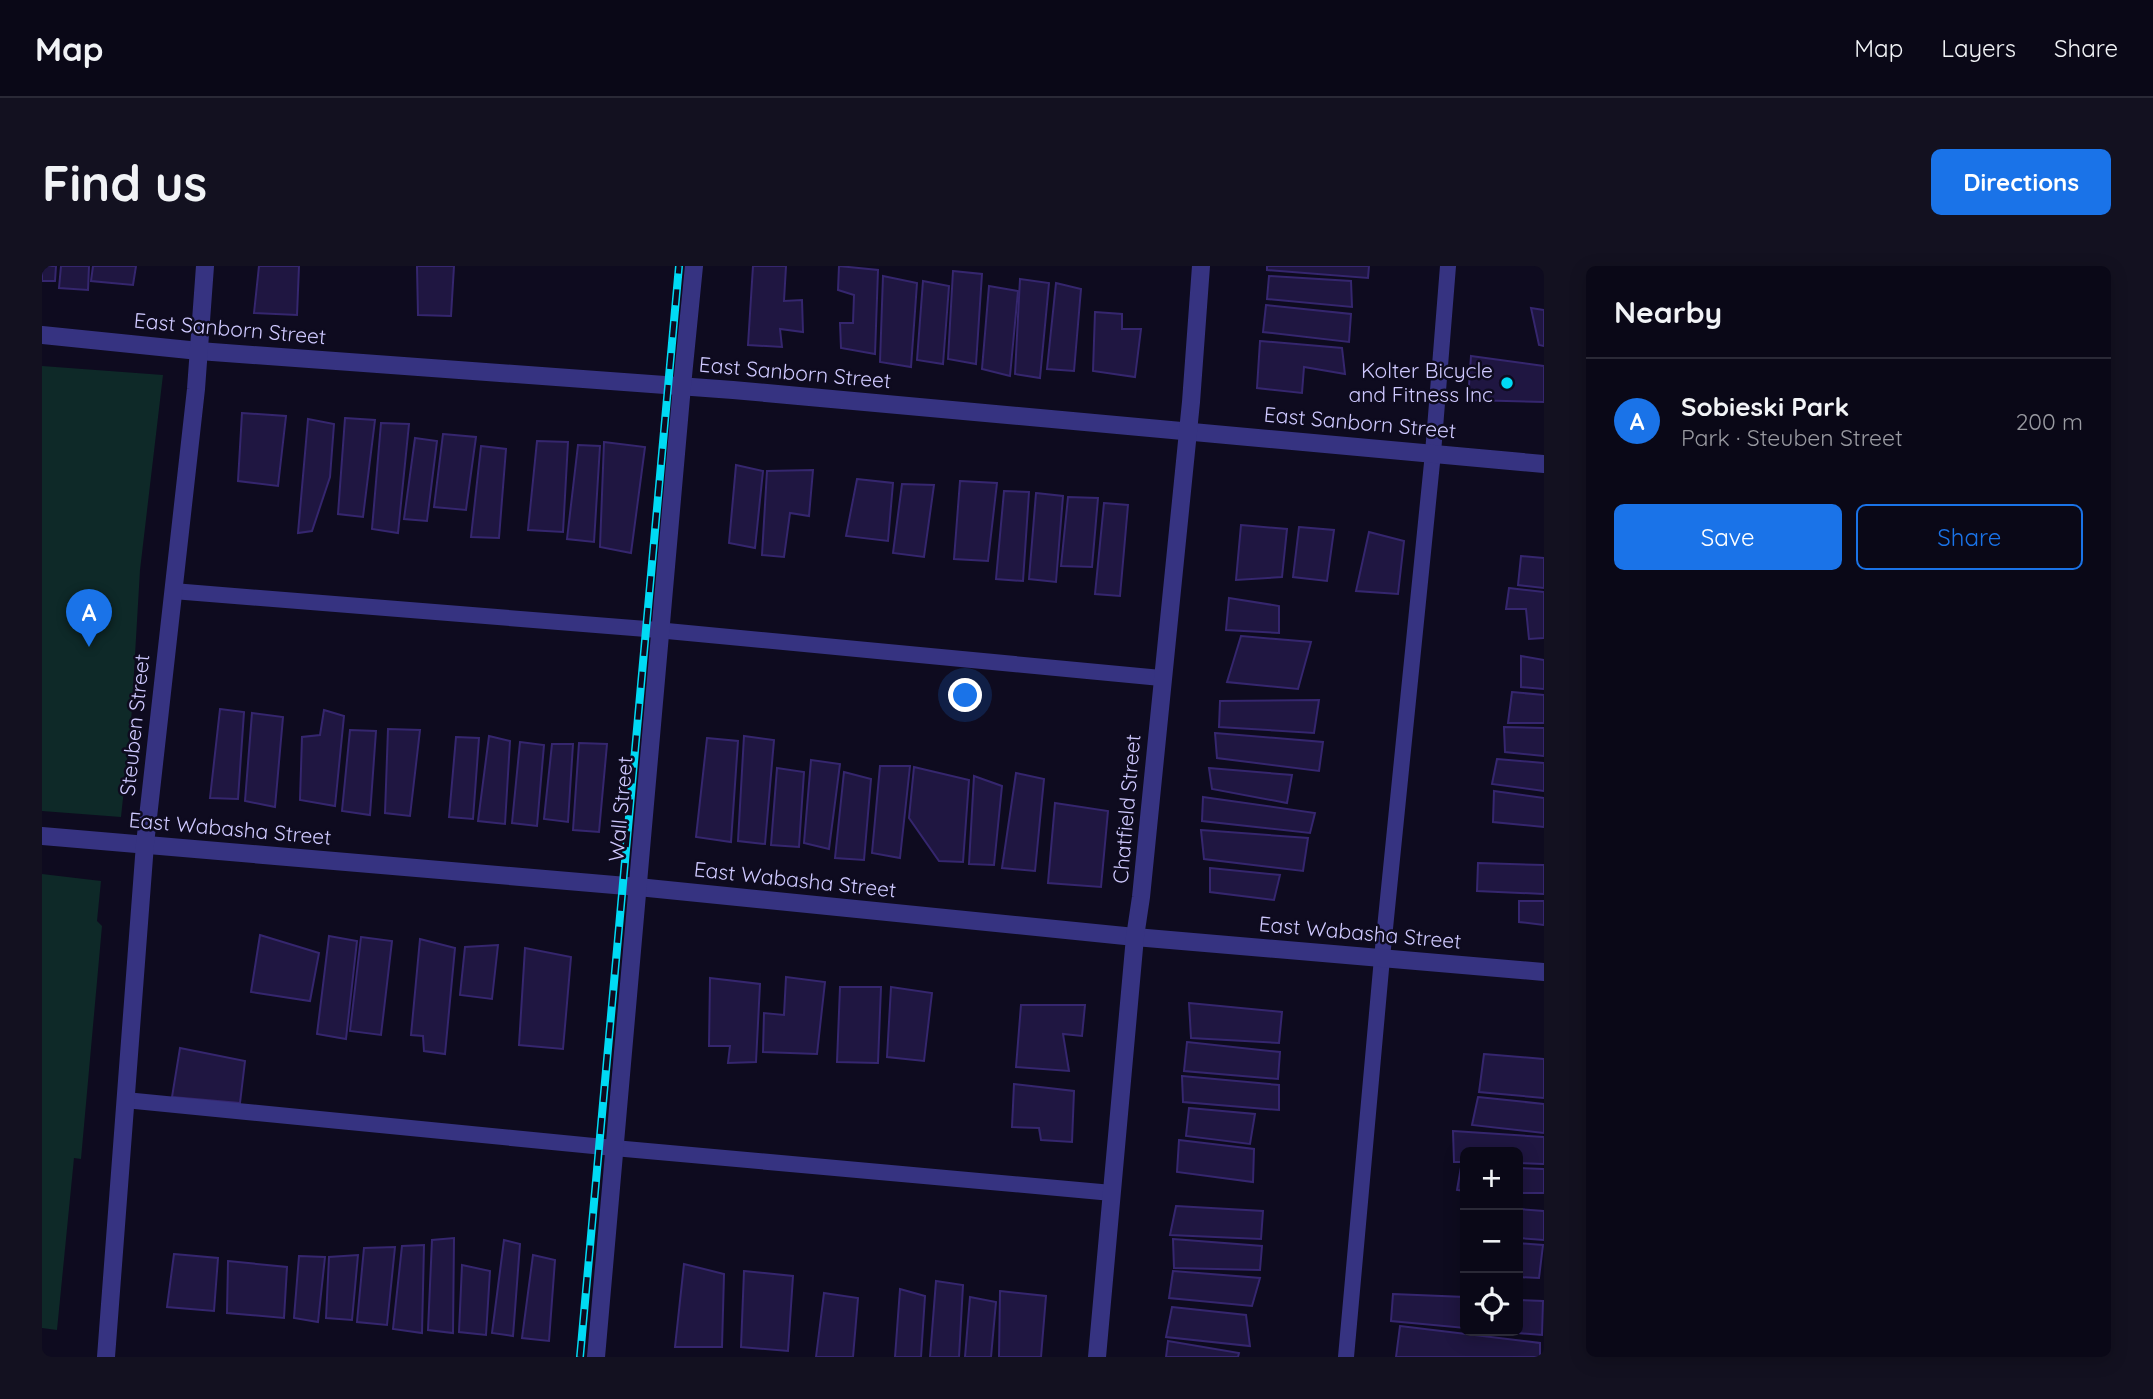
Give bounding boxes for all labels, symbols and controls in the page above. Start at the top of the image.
text: Map [35,28,103,69]
text: Map [1854,33,1903,63]
text: Layers [1941,33,2016,63]
text: Share [2054,33,2118,63]
button: Directions [1931,149,2111,215]
text: Find us [42,152,207,213]
text: Nearby [1614,293,1722,331]
street label: East Sanborn Street [133,307,327,349]
street label: East Sanborn Street [698,351,892,393]
place label: Kolter Bicycle and Fitness Inc [1348,357,1493,407]
marker: Kolter Bicycle and Fitness Inc [1499,375,1515,391]
text: Sobieski Park [1681,390,1849,423]
street label: East Sanborn Street [1263,401,1457,443]
text: A [1630,407,1644,436]
text: 200 m [2016,407,2083,436]
text: Park · Steuben Street [1681,423,1903,452]
button: Save [1614,504,1842,570]
button: Share [1856,504,2083,570]
pin: A [66,589,112,647]
street label: Steuben Street [114,653,154,797]
your location [948,678,982,712]
street label: Chatfield Street [1107,733,1145,885]
street label: Wall Street [602,755,638,863]
street label: East Wabasha Street [128,806,332,850]
street label: East Wabasha Street [693,855,898,903]
street label: East Wabasha Street [1258,910,1462,954]
map controls [1460,1147,1523,1336]
button: + [1460,1147,1523,1210]
button: − [1460,1210,1523,1273]
button: locate [1460,1273,1523,1336]

